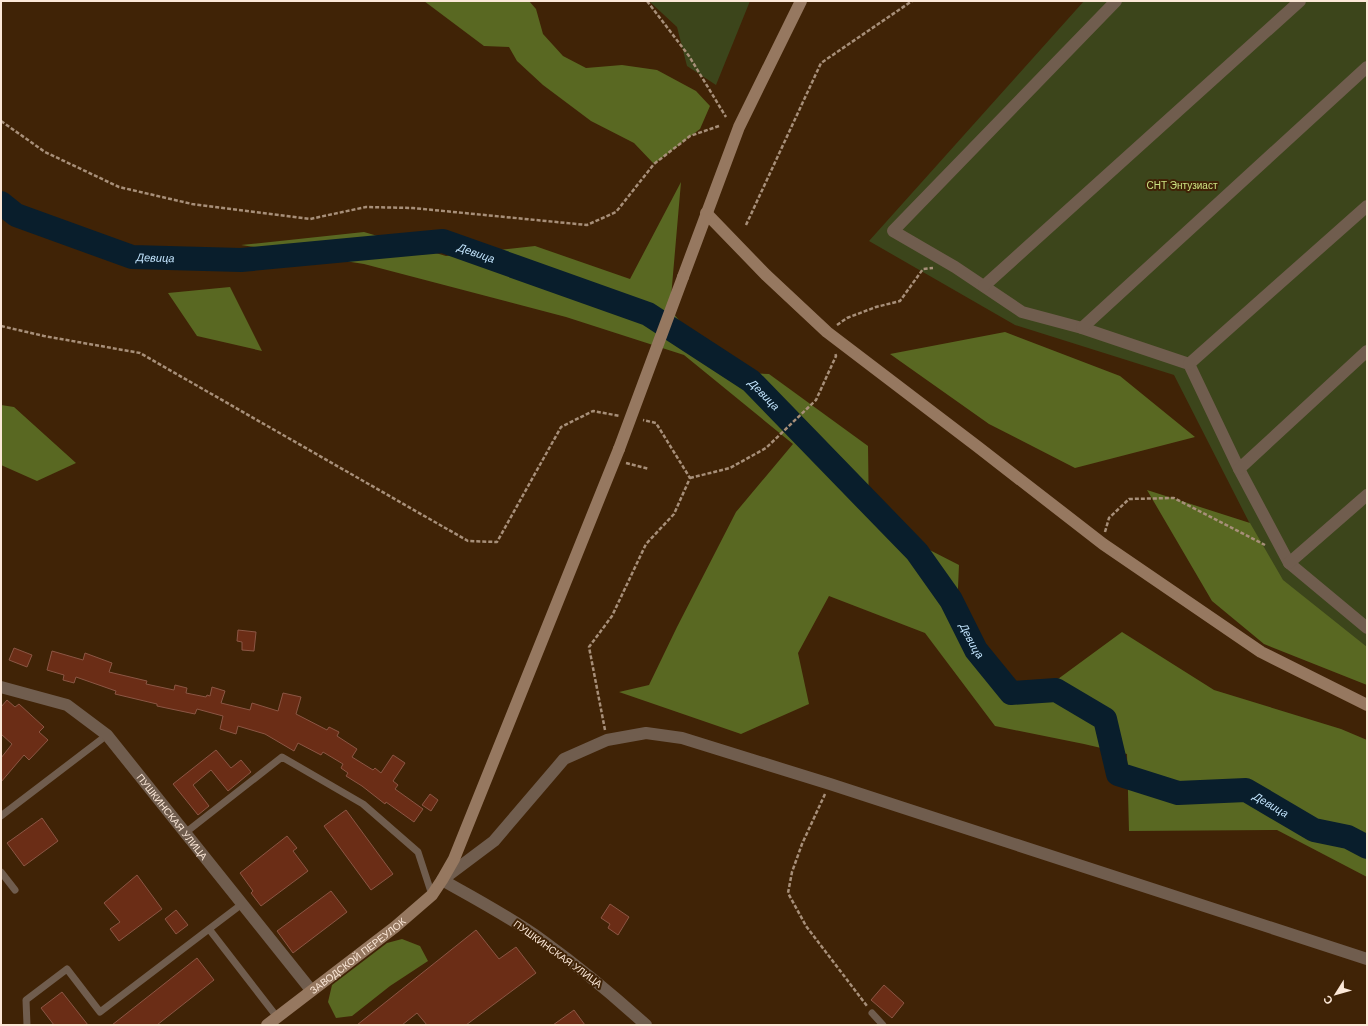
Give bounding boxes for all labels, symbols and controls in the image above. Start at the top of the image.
park label: СНТ Энтузиаст [1146,180,1218,191]
water label: Девица [454,240,496,265]
water label: Девица [134,251,175,264]
water label: Девица [745,375,782,413]
water label: Девица [957,619,986,661]
street label: ПУШКИНСКАЯ УЛИЦА [135,772,210,862]
water label: Девица [1250,789,1291,820]
street label: ЗАВОДСКОЙ ПЕРЕУЛОК [308,915,407,996]
street label: ПУШКИНСКАЯ УЛИЦА [512,918,605,990]
north arrow [1316,974,1356,1014]
text: С [1321,993,1335,1007]

